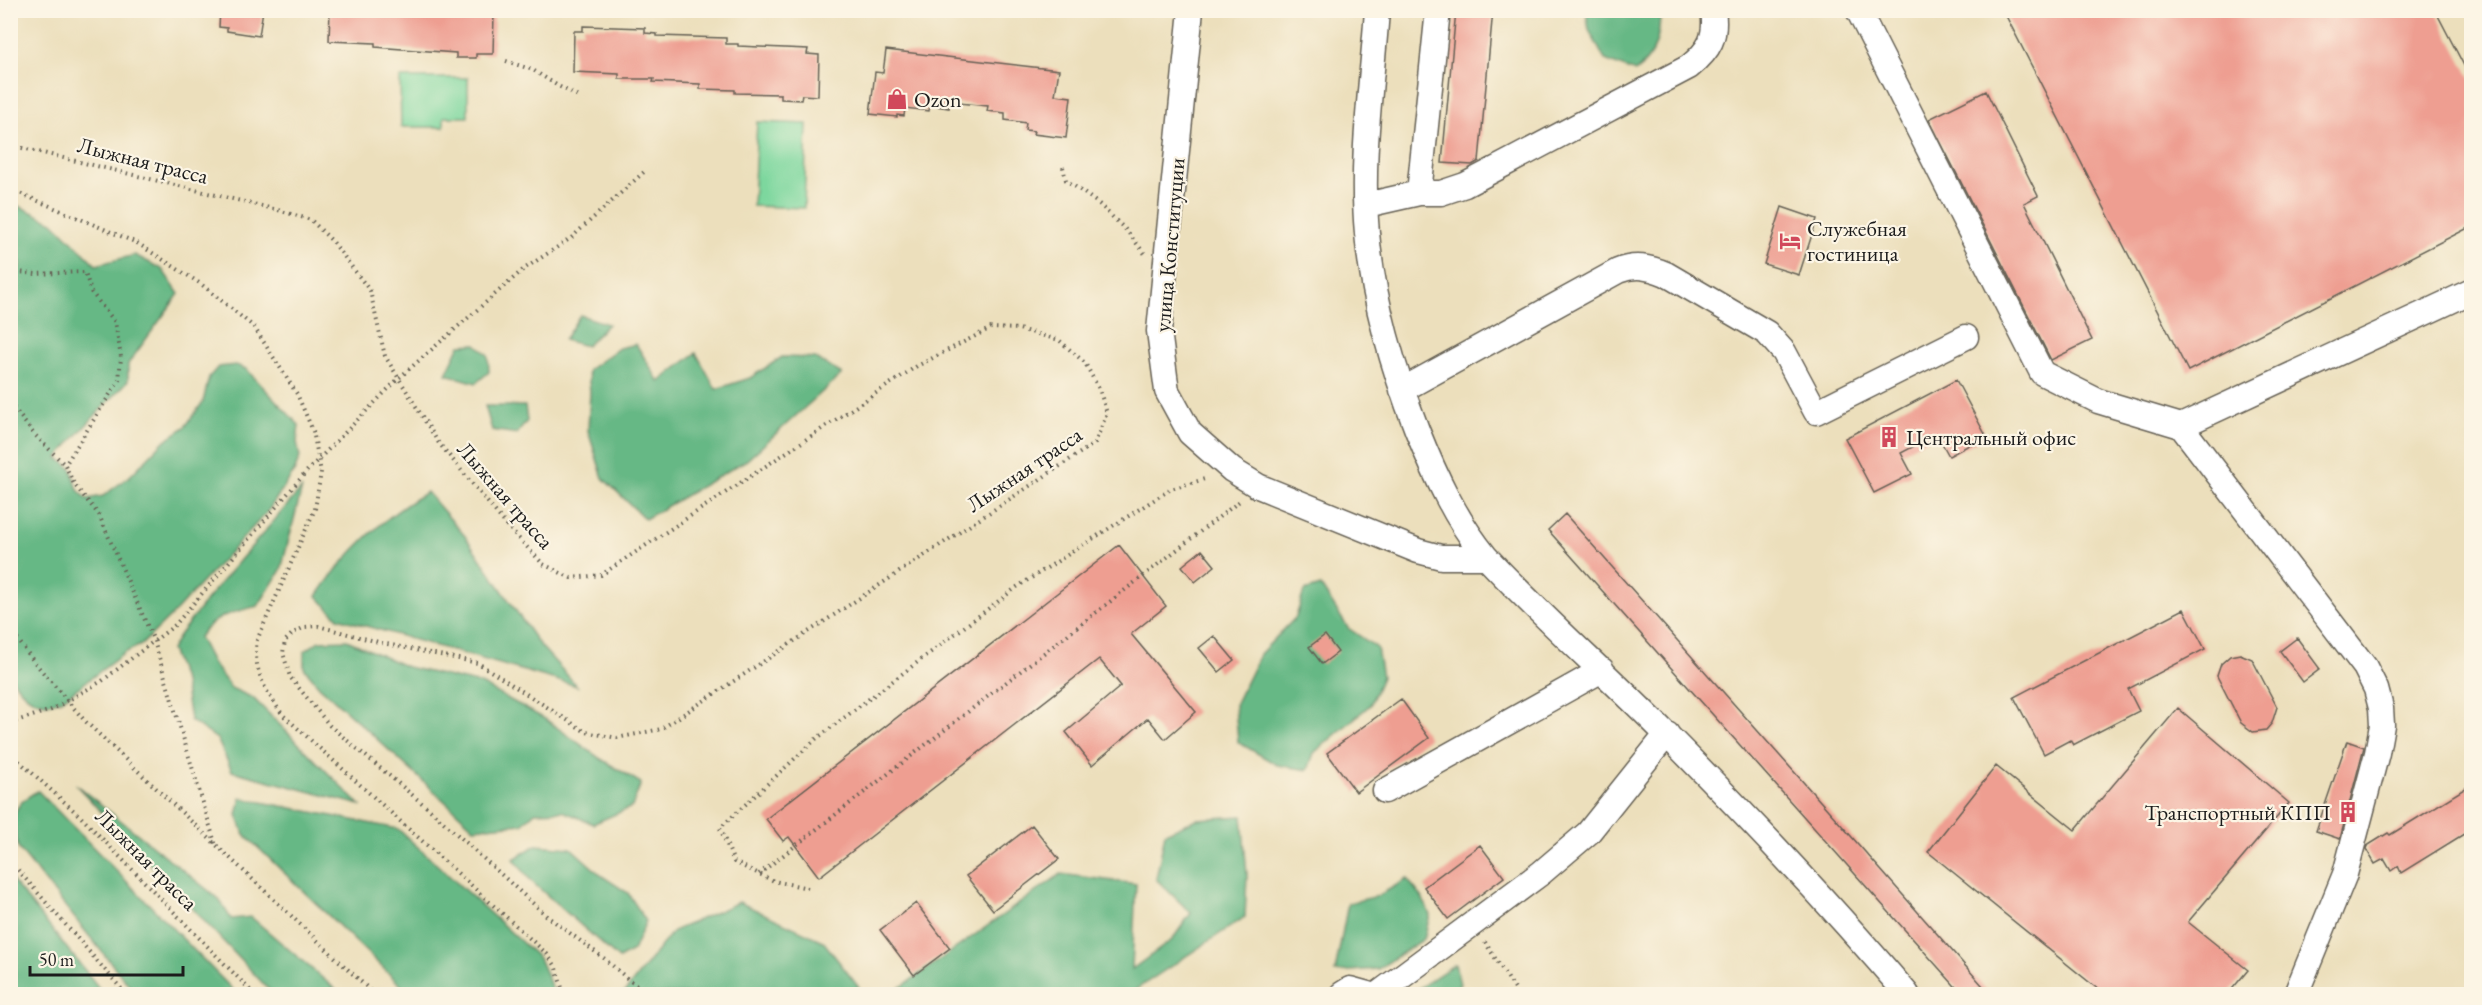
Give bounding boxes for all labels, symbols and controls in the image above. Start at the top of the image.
place label: Ozon [914,85,962,114]
shop icon: Ozon [885,87,909,111]
street label: Лыжная трасса [75,130,211,191]
street label: улица Конституции [1147,156,1192,333]
place label: Служебная гостиница [1807,214,1907,268]
hotel icon: Служебная гостиница [1778,229,1802,253]
street label: Лыжная трасса [961,420,1088,519]
place label: Центральный офис [1906,423,2076,452]
building icon: Центральный офис [1877,425,1901,449]
street label: Лыжная трасса [451,435,561,555]
place label: Транспортный КПП [2144,798,2331,827]
building icon: Транспортный КПП [2336,800,2360,824]
street label: Лыжная трасса [89,802,204,917]
scale bar [30,939,183,977]
text: 50 m [39,948,74,971]

